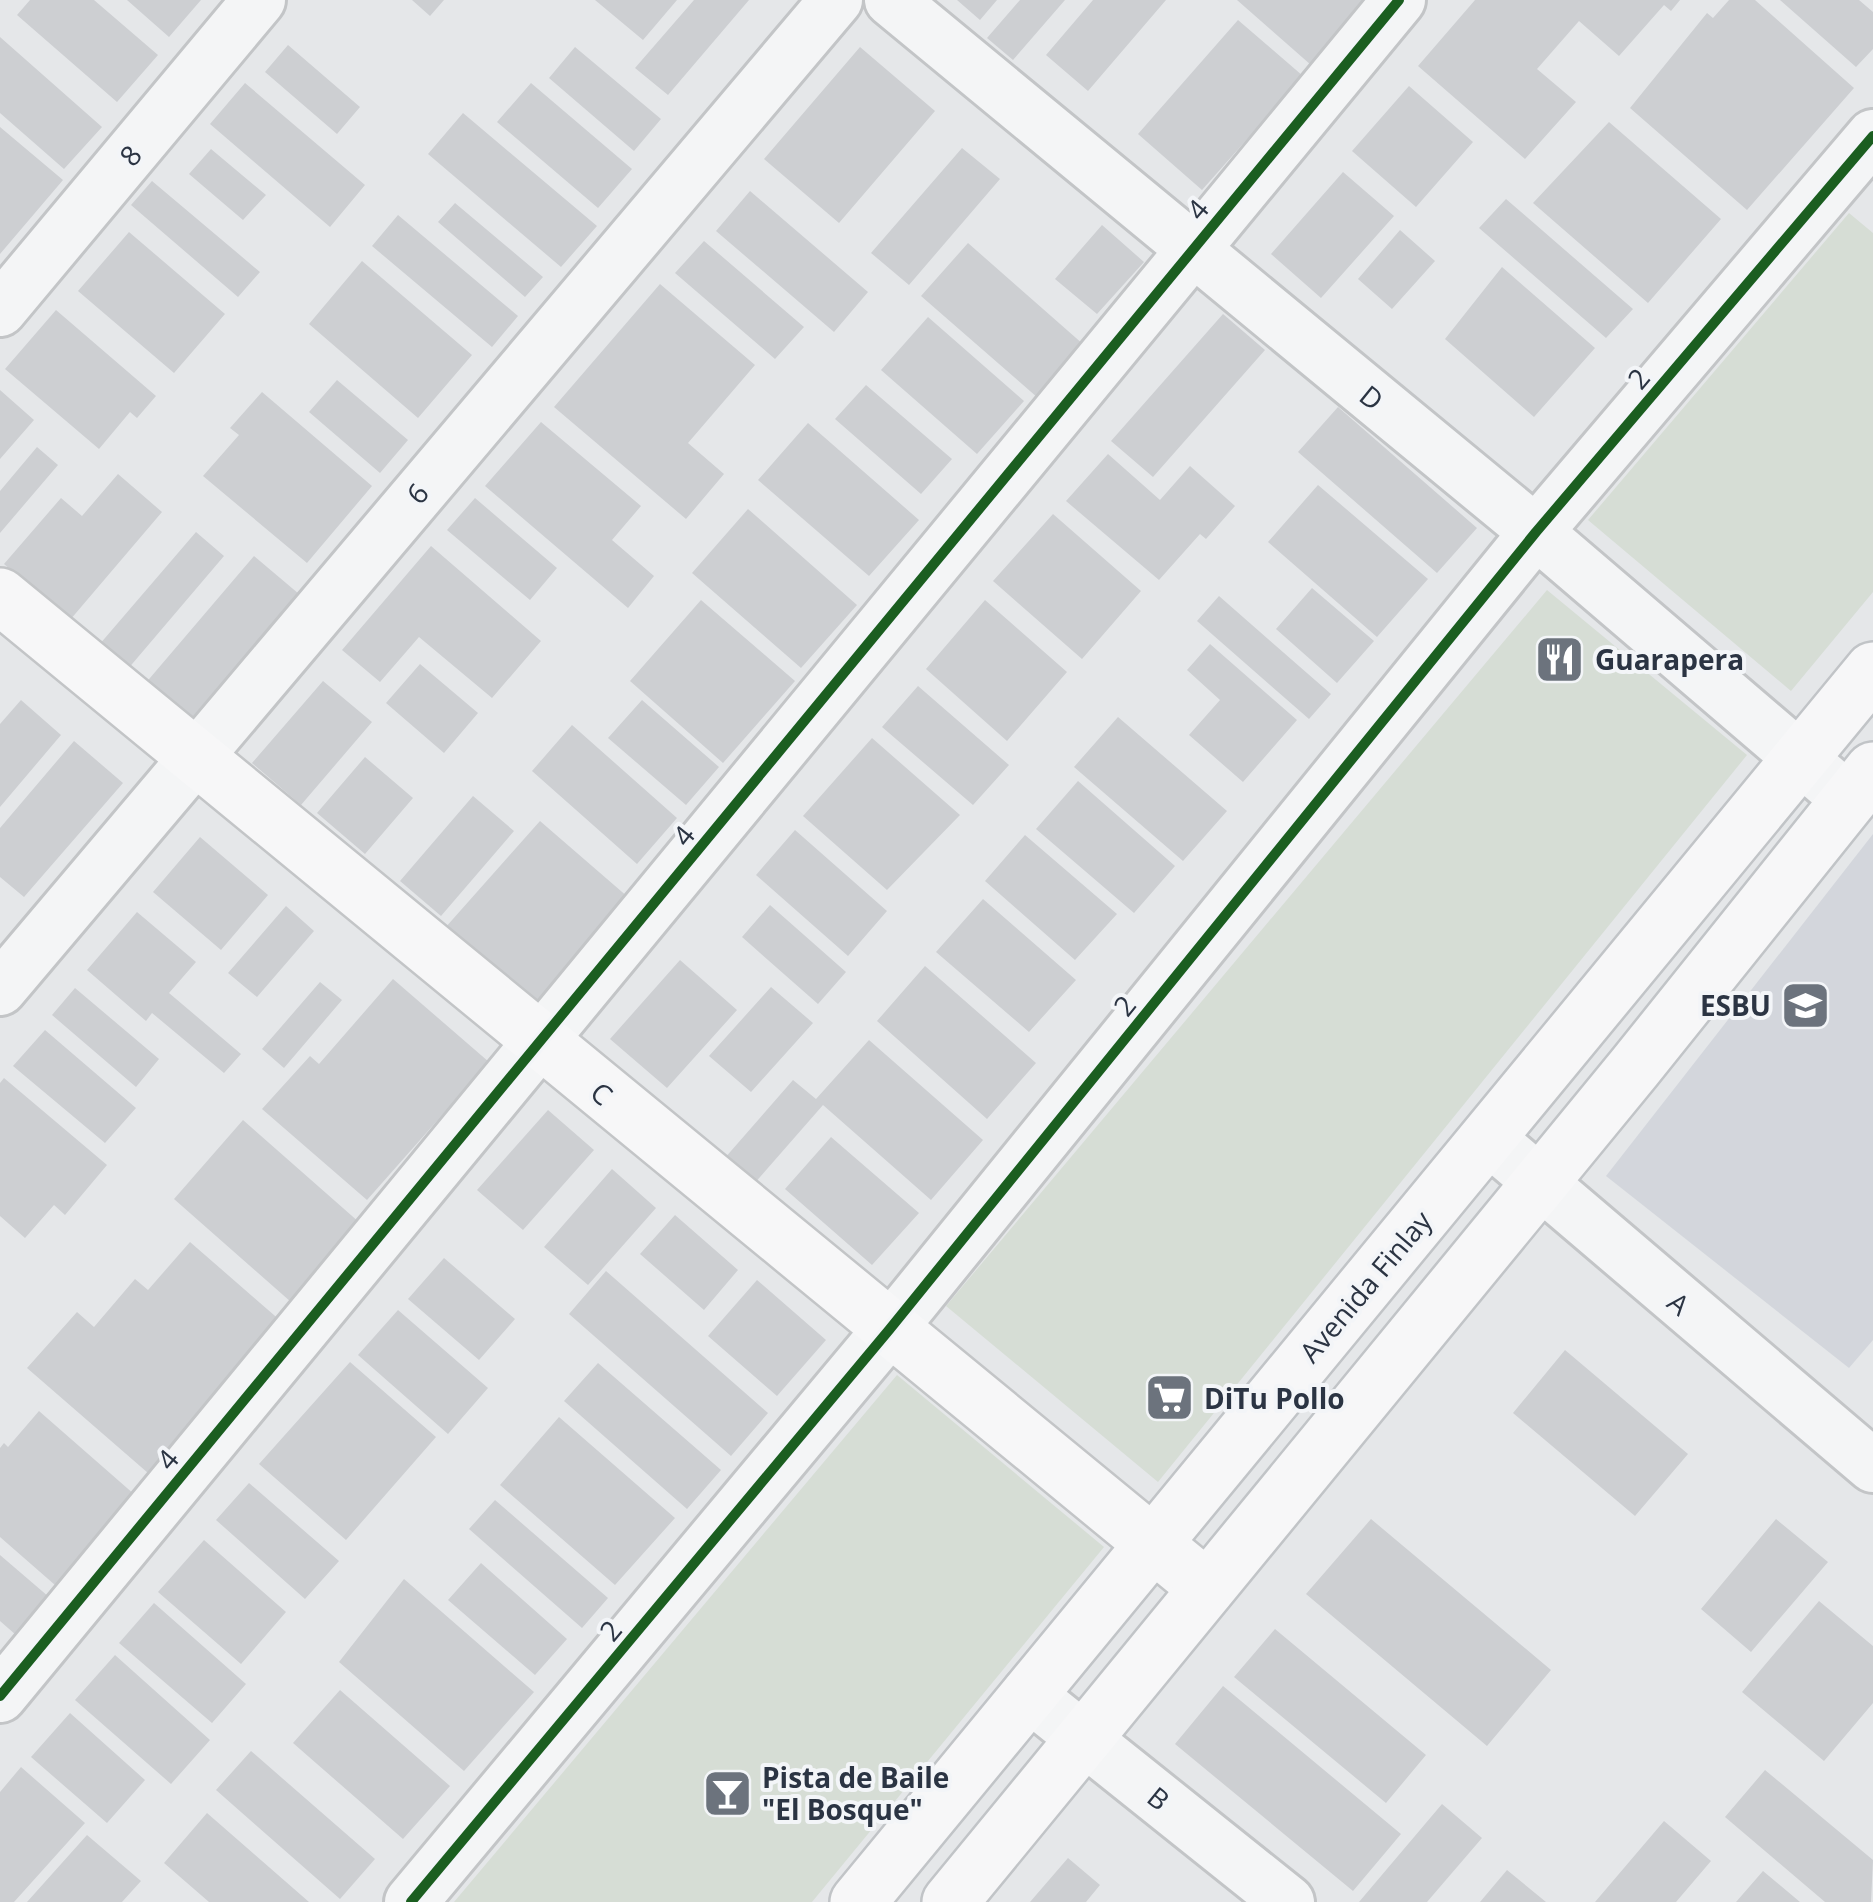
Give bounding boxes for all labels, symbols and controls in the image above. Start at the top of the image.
street label: 8 [110,137,150,173]
street label: 4 [1177,191,1217,227]
street label: 2 [1618,360,1658,396]
street label: D [1352,376,1392,418]
street label: 6 [397,475,437,511]
restaurant icon: Guarapera [1534,633,1586,685]
place label: Guarapera [1595,640,1744,678]
street label: 4 [663,817,703,853]
school or university icon: ESBU [1780,979,1832,1031]
place label: ESBU [1700,986,1771,1024]
street label: 2 [1104,987,1144,1023]
street label: C [583,1073,621,1113]
street label: Avenida Finlay [1290,1201,1440,1370]
street label: A [1660,1283,1698,1323]
supermarket icon: DiTu Pollo [1143,1372,1195,1424]
place label: DiTu Pollo [1204,1379,1345,1417]
street label: 4 [147,1441,187,1477]
street label: 2 [590,1612,630,1648]
place label: Pista de Baile "El Bosque" [762,1758,949,1828]
bar icon: Pista de Baile "El Bosque" [701,1767,753,1819]
street label: B [1140,1778,1178,1818]

